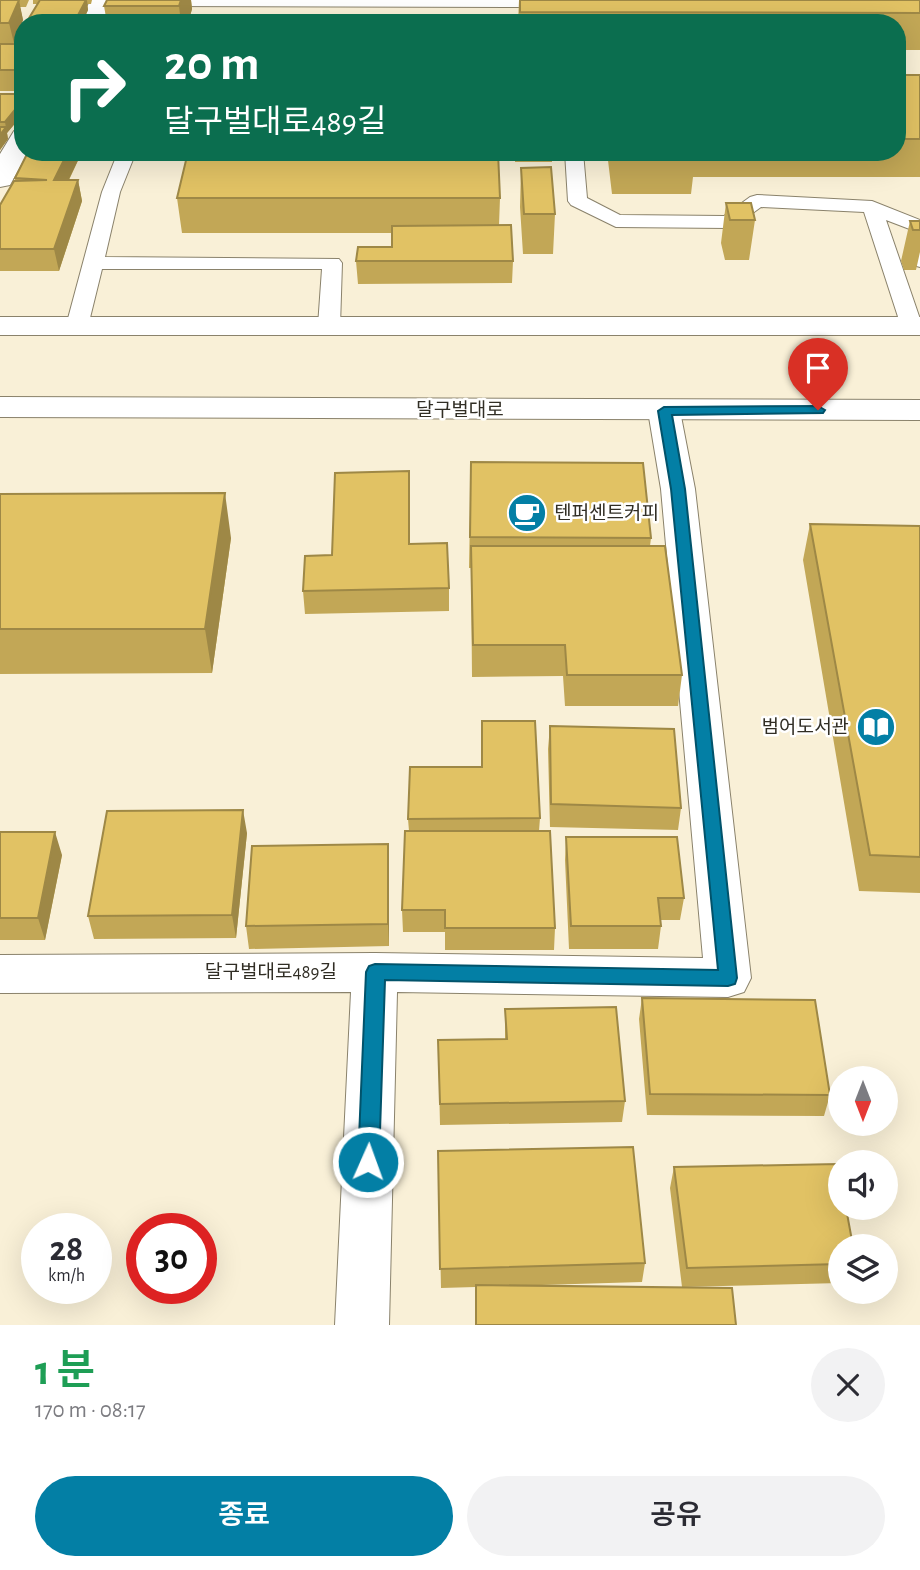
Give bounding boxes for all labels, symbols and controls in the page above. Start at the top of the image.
text: 20 m [164,40,260,89]
icon: right [49,42,140,133]
text: 달구벌대로489길 [164,106,386,138]
pin [788,338,848,410]
icon: arrive [799,349,837,387]
street label: 달구벌대로 [416,400,504,420]
cafe icon: 텐퍼센트커피 [506,492,548,534]
place label: 텐퍼센트커피 [554,503,659,523]
library icon: 범어도서관 [855,706,897,748]
place label: 범어도서관 [762,717,849,737]
street label: 달구벌대로489길 [205,962,337,982]
north arrow [828,1066,898,1136]
map controls [828,1066,898,1304]
position arrow [331,1125,405,1199]
button: sound [828,1150,898,1220]
speed limit sign: 30 [126,1213,217,1304]
text: 28 [50,1232,83,1267]
button: layers [828,1234,898,1304]
text: km/h [48,1267,85,1285]
button: close [811,1348,885,1422]
text: 1 분 [35,1350,95,1392]
text: 170 m · 08:17 [35,1399,146,1422]
button: 종료 [35,1476,453,1556]
button: 공유 [467,1476,885,1556]

